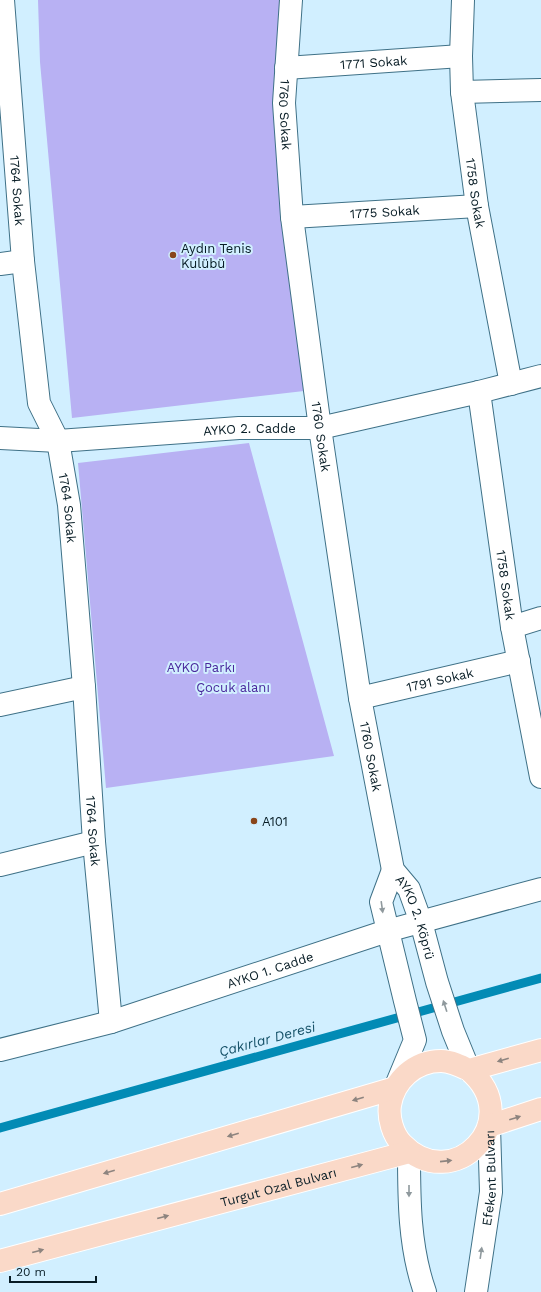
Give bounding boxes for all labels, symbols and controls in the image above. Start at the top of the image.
street label: 1771 Sokak [340,53,409,72]
street label: 1760 Sokak [276,79,294,151]
street label: 1764 Sokak [7,155,27,227]
street label: 1758 Sokak [463,157,488,230]
street label: 1775 Sokak [350,202,421,222]
place label: Aydın Tenis Kulübü [181,241,252,271]
marker: Aydın Tenis Kulübü [168,250,178,260]
street label: 1760 Sokak [309,401,333,473]
street label: AYKO 2. Cadde [203,421,296,439]
street label: 1764 Sokak [56,472,79,544]
street label: 1758 Sokak [493,549,518,622]
park label: AYKO Parkı [167,660,235,675]
street label: 1791 Sokak [405,665,475,695]
park label: Çocuk alanı [196,680,270,695]
street label: 1760 Sokak [357,721,385,793]
street label: 1764 Sokak [83,795,103,868]
place label: A101 [262,814,288,829]
marker: A101 [249,816,259,826]
street label: AYKO 2. Köprü [392,872,438,961]
one-way arrow [379,900,386,913]
street label: AYKO 1. Cadde [225,949,315,991]
one-way arrow [442,1000,448,1012]
water label: Çakırlar Deresi [217,1018,317,1060]
one-way arrow [497,1057,509,1063]
one-way arrow [352,1096,364,1102]
one-way arrow [509,1115,521,1121]
street label: Efekent Bulvarı [479,1130,499,1227]
one-way arrow [227,1132,239,1138]
one-way arrow [440,1158,452,1164]
one-way arrow [351,1163,363,1169]
street label: Turgut Ozal Bulvarı [219,1165,338,1210]
one-way arrow [102,1169,114,1175]
one-way arrow [406,1185,412,1198]
one-way arrow [157,1214,170,1220]
one-way arrow [478,1247,484,1259]
one-way arrow [32,1248,44,1254]
scale bar [10,1258,96,1284]
text: 20 m [16,1265,46,1279]

